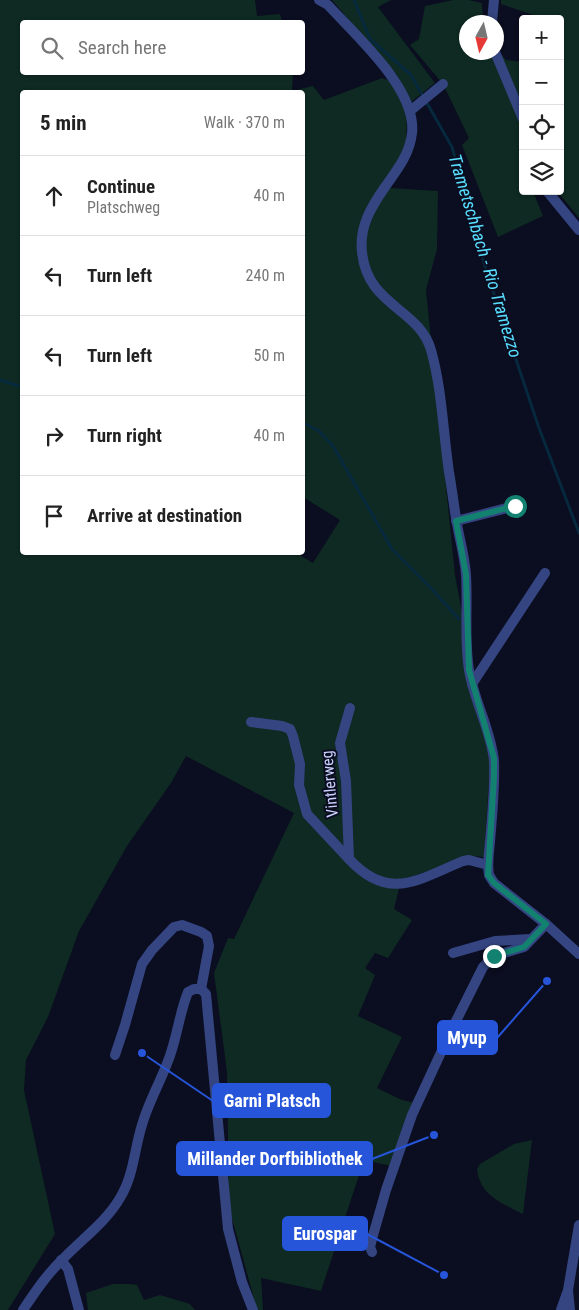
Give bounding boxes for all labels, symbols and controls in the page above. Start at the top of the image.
north arrow [459,15,504,60]
map controls [519,15,564,195]
button: + [519,15,564,60]
search box [20,20,305,75]
icon: search [38,34,66,62]
text: Search here [78,36,166,59]
button: − [519,60,564,105]
button: locate [519,105,564,150]
text: 5 min [40,111,87,135]
text: Walk · 370 m [204,113,285,132]
button: layers [519,150,564,195]
water label: Trametschbach - Rio Tramezzo [445,152,526,360]
text: Continue [87,175,155,198]
icon: ahead [40,182,68,210]
text: 40 m [253,186,285,205]
text: Platschweg [87,198,160,217]
icon: left [40,262,68,290]
text: Turn left [87,264,152,287]
text: 240 m [246,266,285,285]
icon: left [40,342,68,370]
text: Turn left [87,344,152,367]
text: 50 m [253,346,285,365]
icon: right [40,422,68,450]
text: Turn right [87,424,162,447]
text: 40 m [253,426,285,445]
route start [504,495,527,518]
icon: arrive [40,502,68,530]
text: Arrive at destination [87,504,242,527]
street label: Vintlerweg [317,750,342,818]
route end [483,945,506,968]
callout: Myup [438,1021,497,1054]
text: Myup [447,1027,487,1048]
callout: Garni Platsch [213,1084,330,1117]
text: Garni Platsch [224,1090,320,1111]
callout: Millander Dorfbibliothek [177,1142,372,1175]
text: Millander Dorfbibliothek [187,1148,363,1169]
callout: Eurospar [283,1217,367,1250]
text: Eurospar [293,1223,357,1244]

